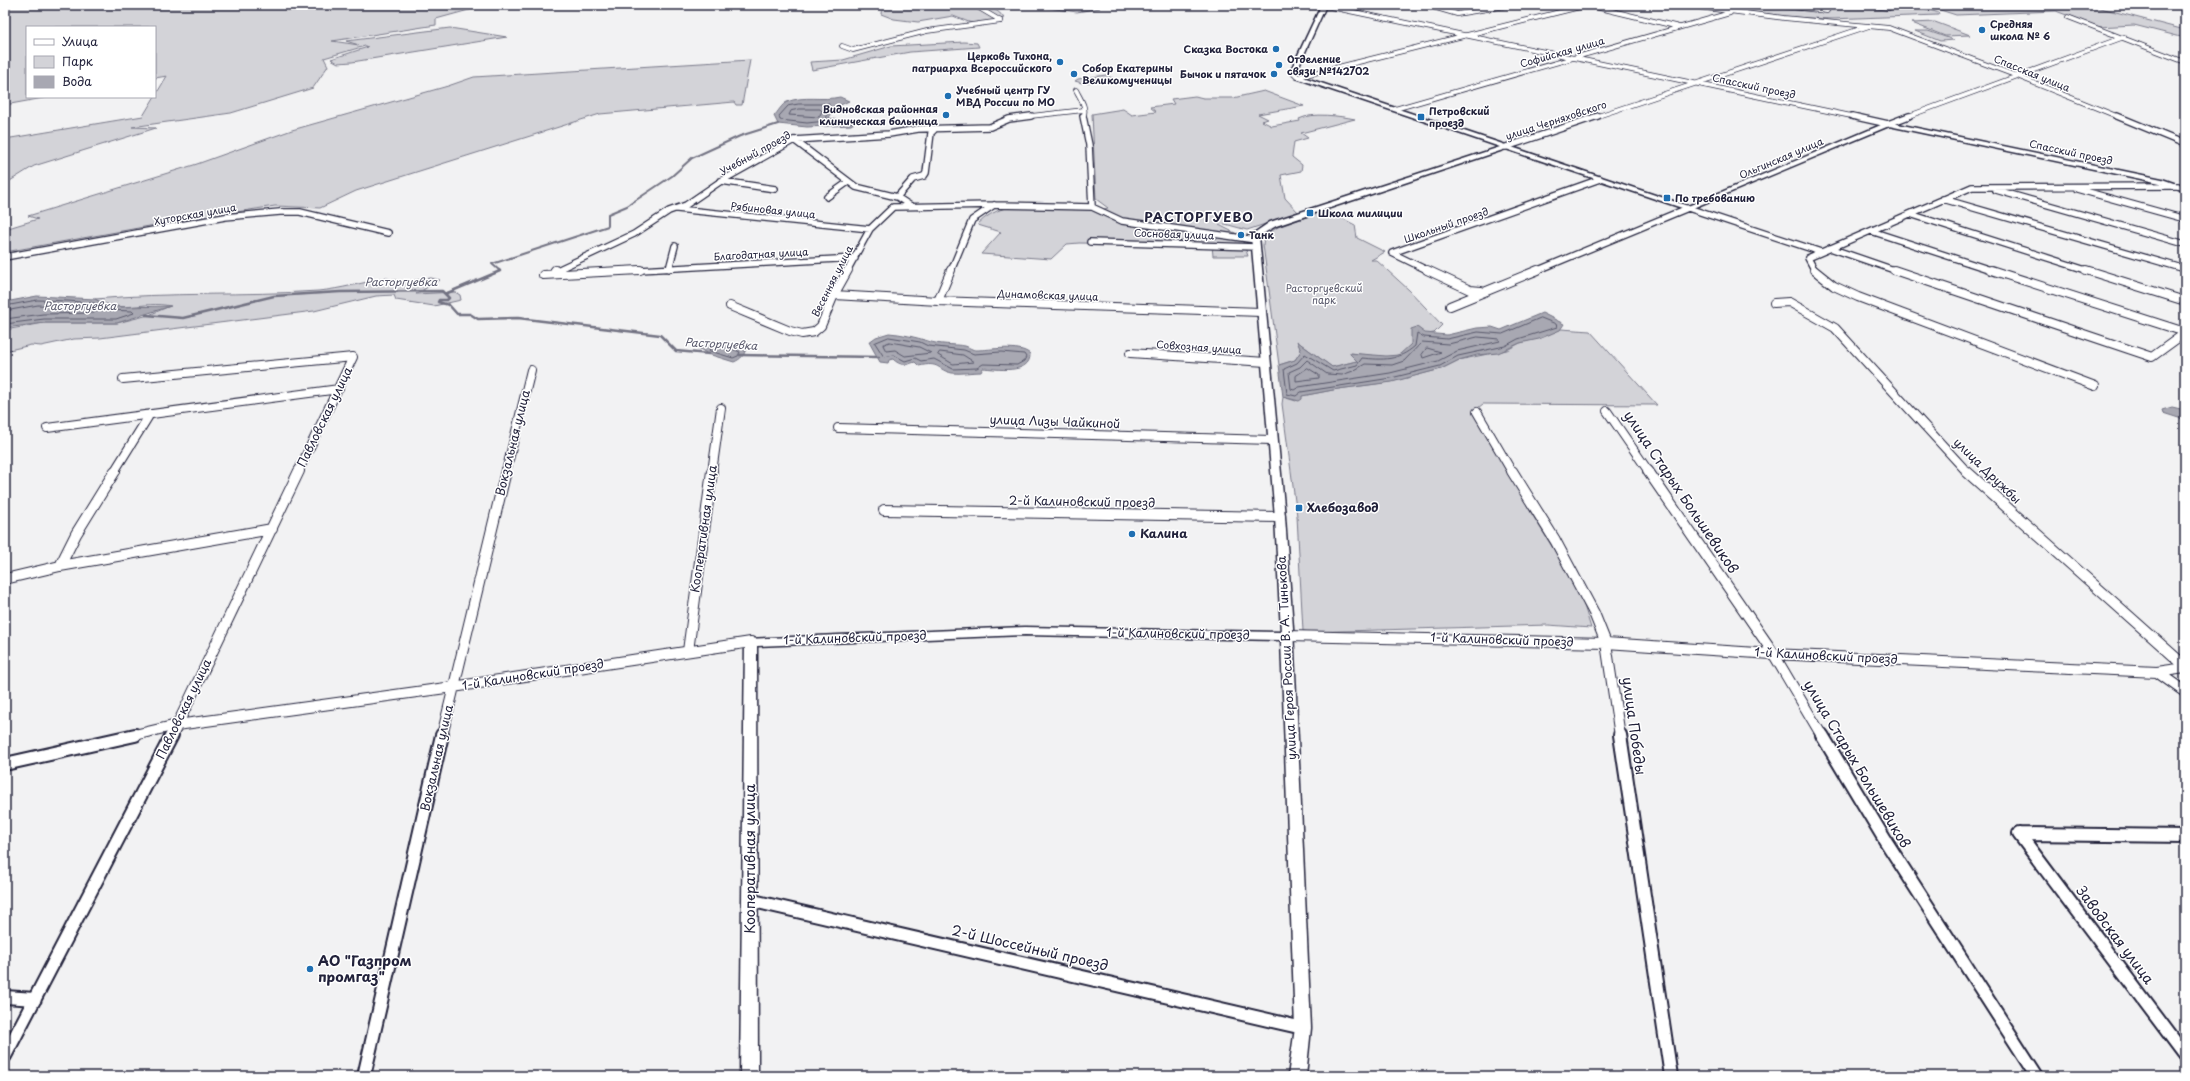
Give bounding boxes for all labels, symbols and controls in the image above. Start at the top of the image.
place label: Средняя школа № 6 [1990,16,2050,43]
marker: Средняя школа № 6 [1977,25,1987,35]
legend [26,26,156,98]
text: Улица [62,32,98,50]
street label: Софийская улица [1518,32,1606,71]
place label: Сказка Востока [1184,41,1268,56]
marker: Сказка Востока [1271,44,1281,54]
place label: Церковь Тихона, патриарха Всероссийского [912,48,1052,75]
street label: Спасская улица [1992,50,2073,95]
place label: Отделение связи №142702 [1287,51,1369,78]
text: Парк [62,52,94,70]
marker: Церковь Тихона, патриарха Всероссийского [1055,57,1065,67]
place label: Собор Екатерины Великомученицы [1082,60,1173,87]
marker: Отделение связи №142702 [1274,60,1284,70]
place label: Бычок и пятачок [1180,66,1267,81]
marker: Собор Екатерины Великомученицы [1069,69,1079,79]
marker: Бычок и пятачок [1269,69,1279,79]
street label: Спасский проезд [1711,69,1797,102]
text: Вода [62,72,92,90]
place label: Учебный центр ГУ МВД России по МО [956,82,1055,109]
marker: Учебный центр ГУ МВД России по МО [943,91,953,101]
street label: улица Черняховского [1503,96,1609,143]
place label: Видновская районная клиническая больница [819,101,938,128]
place label: Петровский проезд [1429,103,1490,130]
marker: Видновская районная клиническая больница [941,110,951,120]
marker: Петровский проезд [1416,112,1426,122]
street label: Учебный проезд [716,127,793,178]
street label: Ольгинская улица [1737,133,1826,182]
street label: Спасский проезд [2028,135,2114,168]
place label: По требованию [1675,190,1755,205]
marker: По требованию [1662,193,1672,203]
street label: Рябиновая улица [730,198,817,221]
street label: Хуторская улица [153,199,238,229]
street label: Школьный проезд [1402,203,1490,246]
place label: Школа милиции [1318,205,1403,220]
district label: РАСТОРГУЕВО [1144,207,1254,226]
marker: Школа милиции [1305,208,1315,218]
street label: Сосновая улица [1134,225,1215,242]
place label: Танк [1249,227,1275,242]
marker: Танк [1236,230,1246,240]
street label: Весенняя улица [807,242,856,319]
street label: Благодатная улица [713,243,809,263]
water label: Расторгуевка [365,273,438,290]
park label: Расторгуевский парк [1286,280,1362,307]
street label: Динамовская улица [996,285,1100,304]
water label: Расторгуевка [44,297,117,314]
water label: Расторгуевка [684,333,759,354]
street label: Совхозная улица [1156,336,1243,357]
street label: Павловская улица [292,363,356,470]
street label: Вокзальная улица [490,387,534,498]
street label: улица Старых Большевиков [1619,406,1744,578]
street label: улица Лизы Чайкиной [989,410,1121,432]
street label: улица Дружбы [1950,433,2026,508]
street label: Кооперативная улица [685,463,721,594]
street label: 2-й Калиновский проезд [1009,491,1155,511]
place label: Хлебозавод [1307,498,1379,516]
marker: Хлебозавод [1294,503,1304,513]
place label: Калина [1140,524,1188,542]
marker: Калина [1127,529,1137,539]
street label: улица Героя России В. А. Тинькова [1272,555,1300,761]
street label: 1-й Калиновский проезд [1106,623,1250,643]
street label: 1-й Калиновский проезд [783,626,927,648]
street label: 1-й Калиновский проезд [1430,628,1574,650]
street label: 1-й Калиновский проезд [1754,642,1898,668]
street label: 1-й Калиновский проезд [461,654,605,694]
street label: Павловская улица [151,655,215,762]
street label: улица Победы [1617,676,1652,776]
street label: улица Старых Большевиков [1799,676,1916,852]
street label: Вокзальная улица [415,702,457,813]
street label: Кооперативная улица [739,784,760,934]
street label: Заводская улица [2071,881,2160,988]
street label: 2-й Шоссейный проезд [950,919,1111,976]
place label: АО "Газпром промгаз" [318,950,412,987]
marker: АО "Газпром промгаз" [305,964,315,974]

